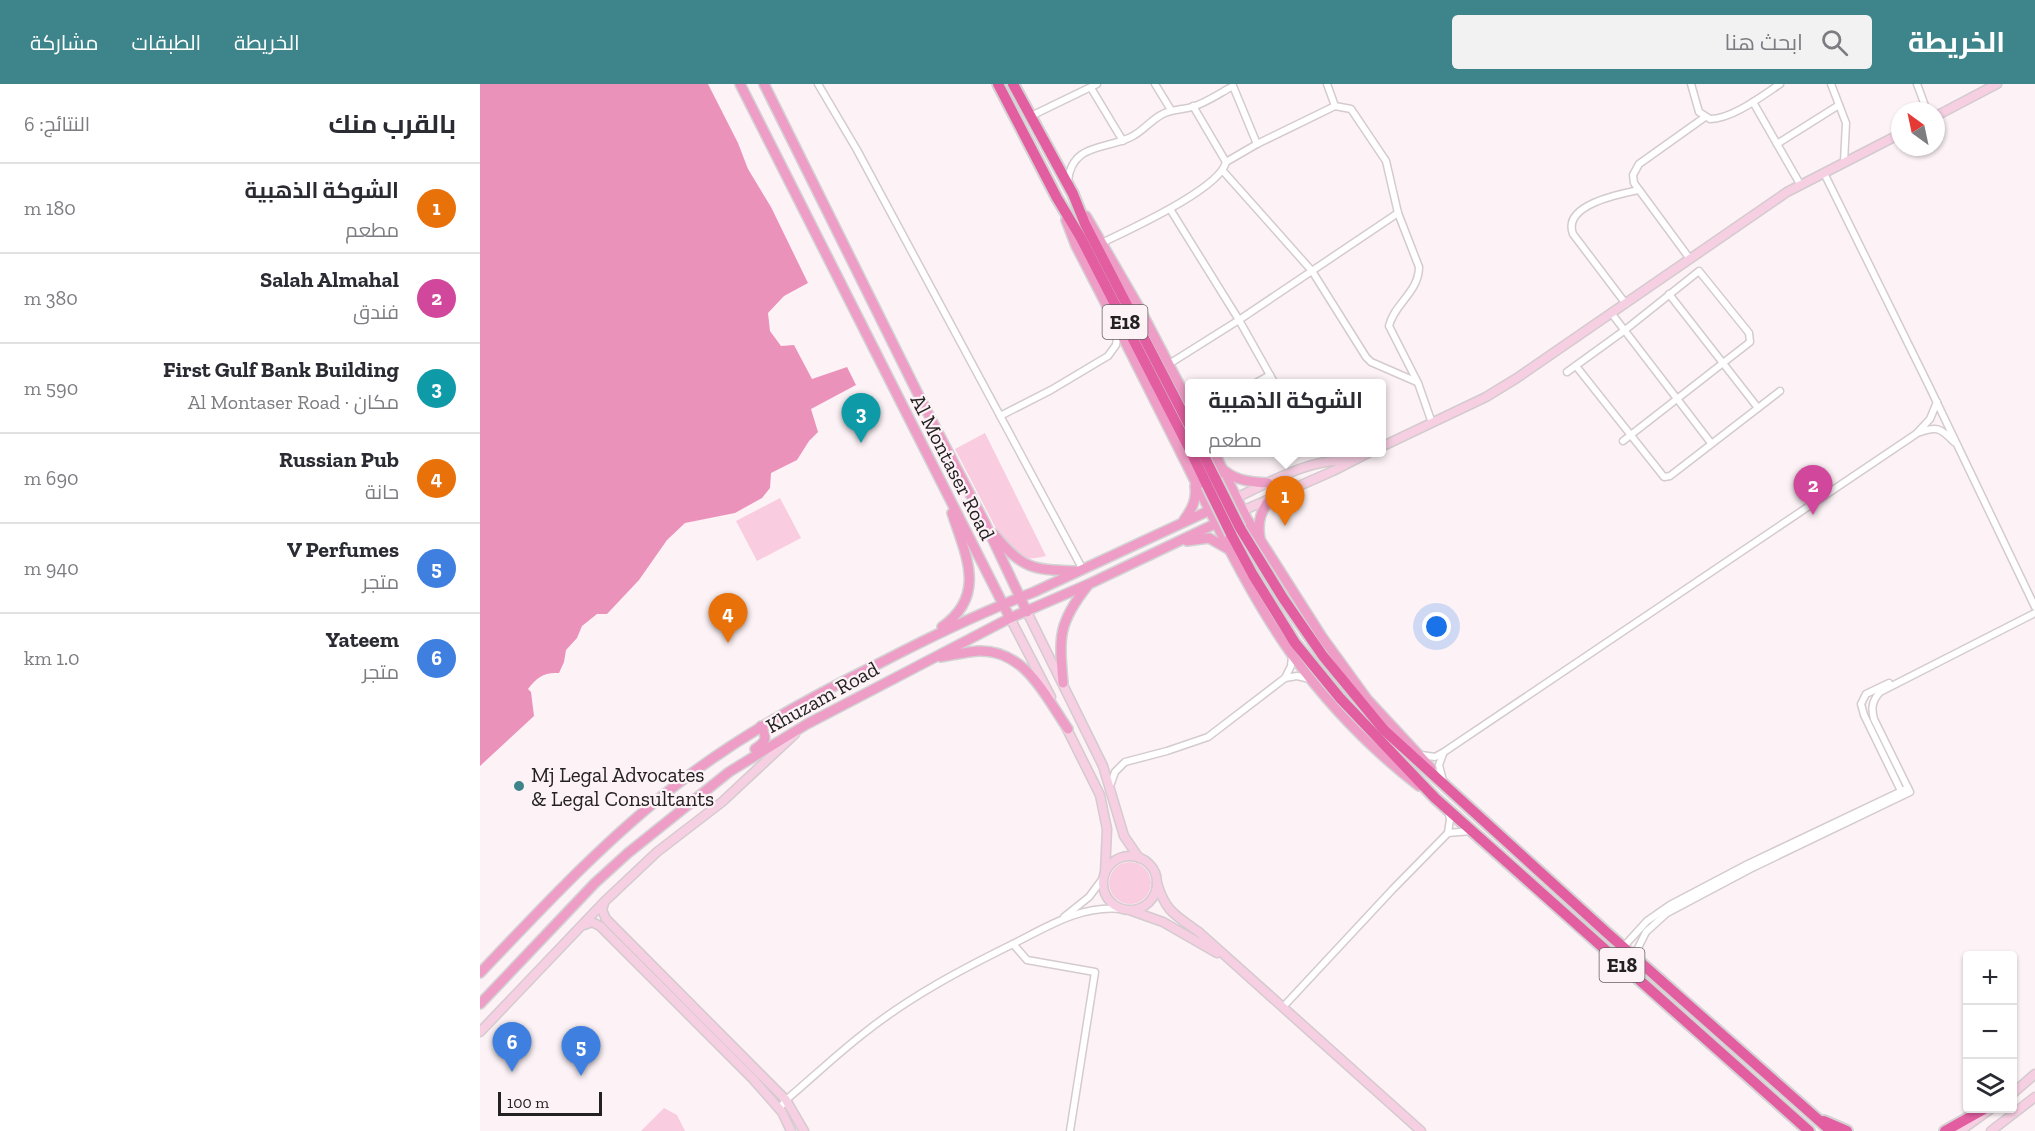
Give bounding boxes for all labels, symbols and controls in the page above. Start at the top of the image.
search box [1452,15,1872,69]
icon: search [1818,26,1851,59]
text: الخريطة [1908,26,2005,59]
text: ابحث هنا [1724,29,1803,56]
text: مشاركة [30,30,99,55]
text: الطبقات [132,30,201,55]
text: الخريطة [234,30,300,55]
north arrow [1891,102,1945,156]
text: بالقرب منك [328,108,456,140]
text: النتائج: 6 [24,112,90,136]
text: الشوكة الذهبية [244,177,399,204]
text: 180 m [24,196,76,220]
text: 1 [432,196,441,220]
text: مطعم [345,218,399,242]
text: Salah Almahal [260,266,399,293]
text: 380 m [24,286,78,310]
text: 2 [431,286,442,310]
text: فندق [353,300,399,324]
road number: E18 [1102,305,1148,339]
text: First Gulf Bank Building [163,356,399,383]
text: 590 m [24,376,78,400]
text: 3 [431,376,442,400]
popup [1185,379,1386,457]
text: الشوكة الذهبية [1208,387,1363,414]
text: مكان · Al Montaser Road [188,390,399,414]
street label: Al Montaser Road [905,390,1001,544]
pin: 3 [842,394,880,443]
text: مطعم [1208,428,1262,452]
text: Russian Pub [279,446,399,473]
text: 690 m [24,466,79,490]
text: 4 [431,466,442,490]
pin: 2 [1794,466,1832,515]
pin: 1 [1266,476,1304,526]
text: حانة [365,480,399,504]
text: V Perfumes [287,536,399,563]
text: 940 m [24,556,79,580]
text: 5 [431,556,442,580]
text: متجر [362,570,399,594]
pin: 4 [708,594,748,643]
your location [1422,612,1451,641]
text: Yateem [326,626,399,653]
text: 1.0 km [24,646,79,670]
text: 6 [431,646,442,670]
street label: Khuzam Road [761,656,883,738]
text: متجر [362,660,399,684]
place label: Mj Legal Advocates & Legal Consultants [531,762,714,811]
marker: Mj Legal Advocates & Legal Consultants [512,779,526,793]
road number: E18 [1600,948,1644,982]
map controls [1963,951,2017,1113]
button: + [1963,951,2017,1005]
button: − [1963,1005,2017,1059]
pin: 6 [492,1022,531,1072]
pin: 5 [562,1026,600,1076]
button: layers [1963,1059,2017,1113]
scale bar [498,1089,602,1116]
text: 100 m [507,1093,549,1112]

